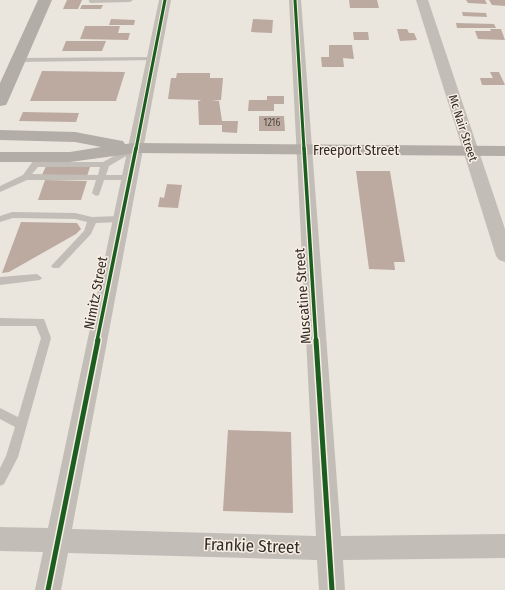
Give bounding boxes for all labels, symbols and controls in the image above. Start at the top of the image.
street label: Mc Nair Street [446,93,480,163]
house number: 1216 [264,117,281,129]
street label: Freeport Street [313,142,399,159]
street label: Muscatine Street [291,247,315,345]
street label: Nimitz Street [81,255,111,331]
street label: Frankie Street [204,534,301,558]

